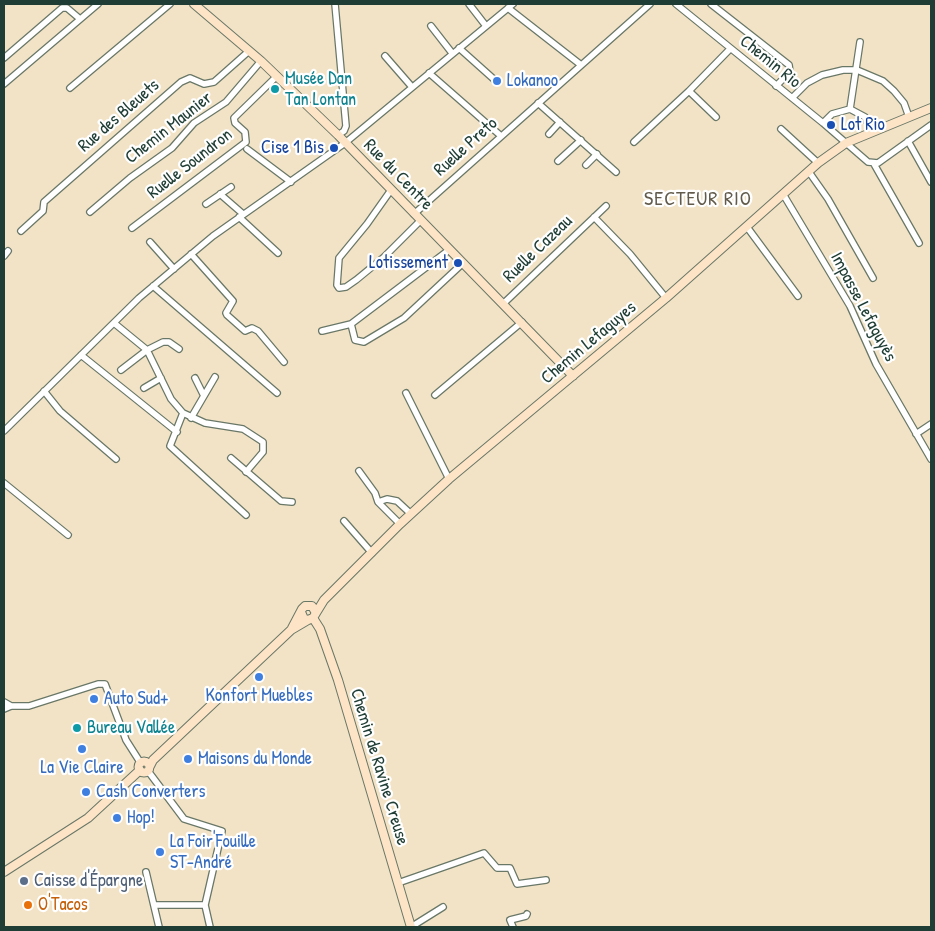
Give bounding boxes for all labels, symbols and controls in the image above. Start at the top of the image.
street label: Chemin Rio [735,31,805,93]
place label: Musée Dan Tan Lontan [285,68,356,110]
place label: Lokanoo [507,70,558,92]
street label: Rue des Bleuets [74,75,164,157]
marker: Lokanoo [491,75,503,87]
marker: Musée Dan Tan Lontan [269,83,281,95]
street label: Chemin Maunier [121,87,217,169]
street label: Ruelle Preto [430,113,502,181]
place label: Lot Rio [841,114,885,136]
marker: Lot Rio [825,119,837,131]
street label: Ruelle Soundron [143,124,237,204]
street label: Rue du Centre [359,135,437,215]
place label: Cise 1 Bis [261,137,324,159]
marker: Cise 1 Bis [328,142,340,154]
district label: SECTEUR RIO [643,188,753,212]
street label: Ruelle Cazeau [499,211,577,287]
street label: Impasse Lefaguyès [825,249,901,365]
place label: Lotissement [369,252,448,274]
marker: Lotissement [452,257,464,269]
street label: Chemin Lefaguyes [537,297,641,389]
marker: Konfort Muebles [253,671,265,683]
place label: Konfort Muebles [205,685,313,707]
street label: Chemin de Ravine Creuse [345,686,413,848]
place label: Auto Sud+ [104,688,169,710]
marker: Auto Sud+ [88,693,100,705]
place label: Bureau Vallée [87,717,175,739]
marker: Bureau Vallée [71,722,83,734]
marker: La Vie Claire [76,743,88,755]
place label: Maisons du Monde [198,748,312,770]
marker: Maisons du Monde [182,753,194,765]
place label: La Vie Claire [40,757,124,779]
place label: Cash Converters [96,781,205,803]
marker: Cash Converters [80,786,92,798]
place label: Hop! [127,807,155,829]
marker: Hop! [111,812,123,824]
place label: La Foir'Fouille ST-André [170,831,256,874]
marker: La Foir'Fouille ST-André [154,846,166,858]
place label: Caisse d'Épargne [34,870,143,892]
marker: Caisse d'Épargne [18,875,30,887]
place label: O'Tacos [38,894,88,916]
marker: O'Tacos [22,899,34,911]

